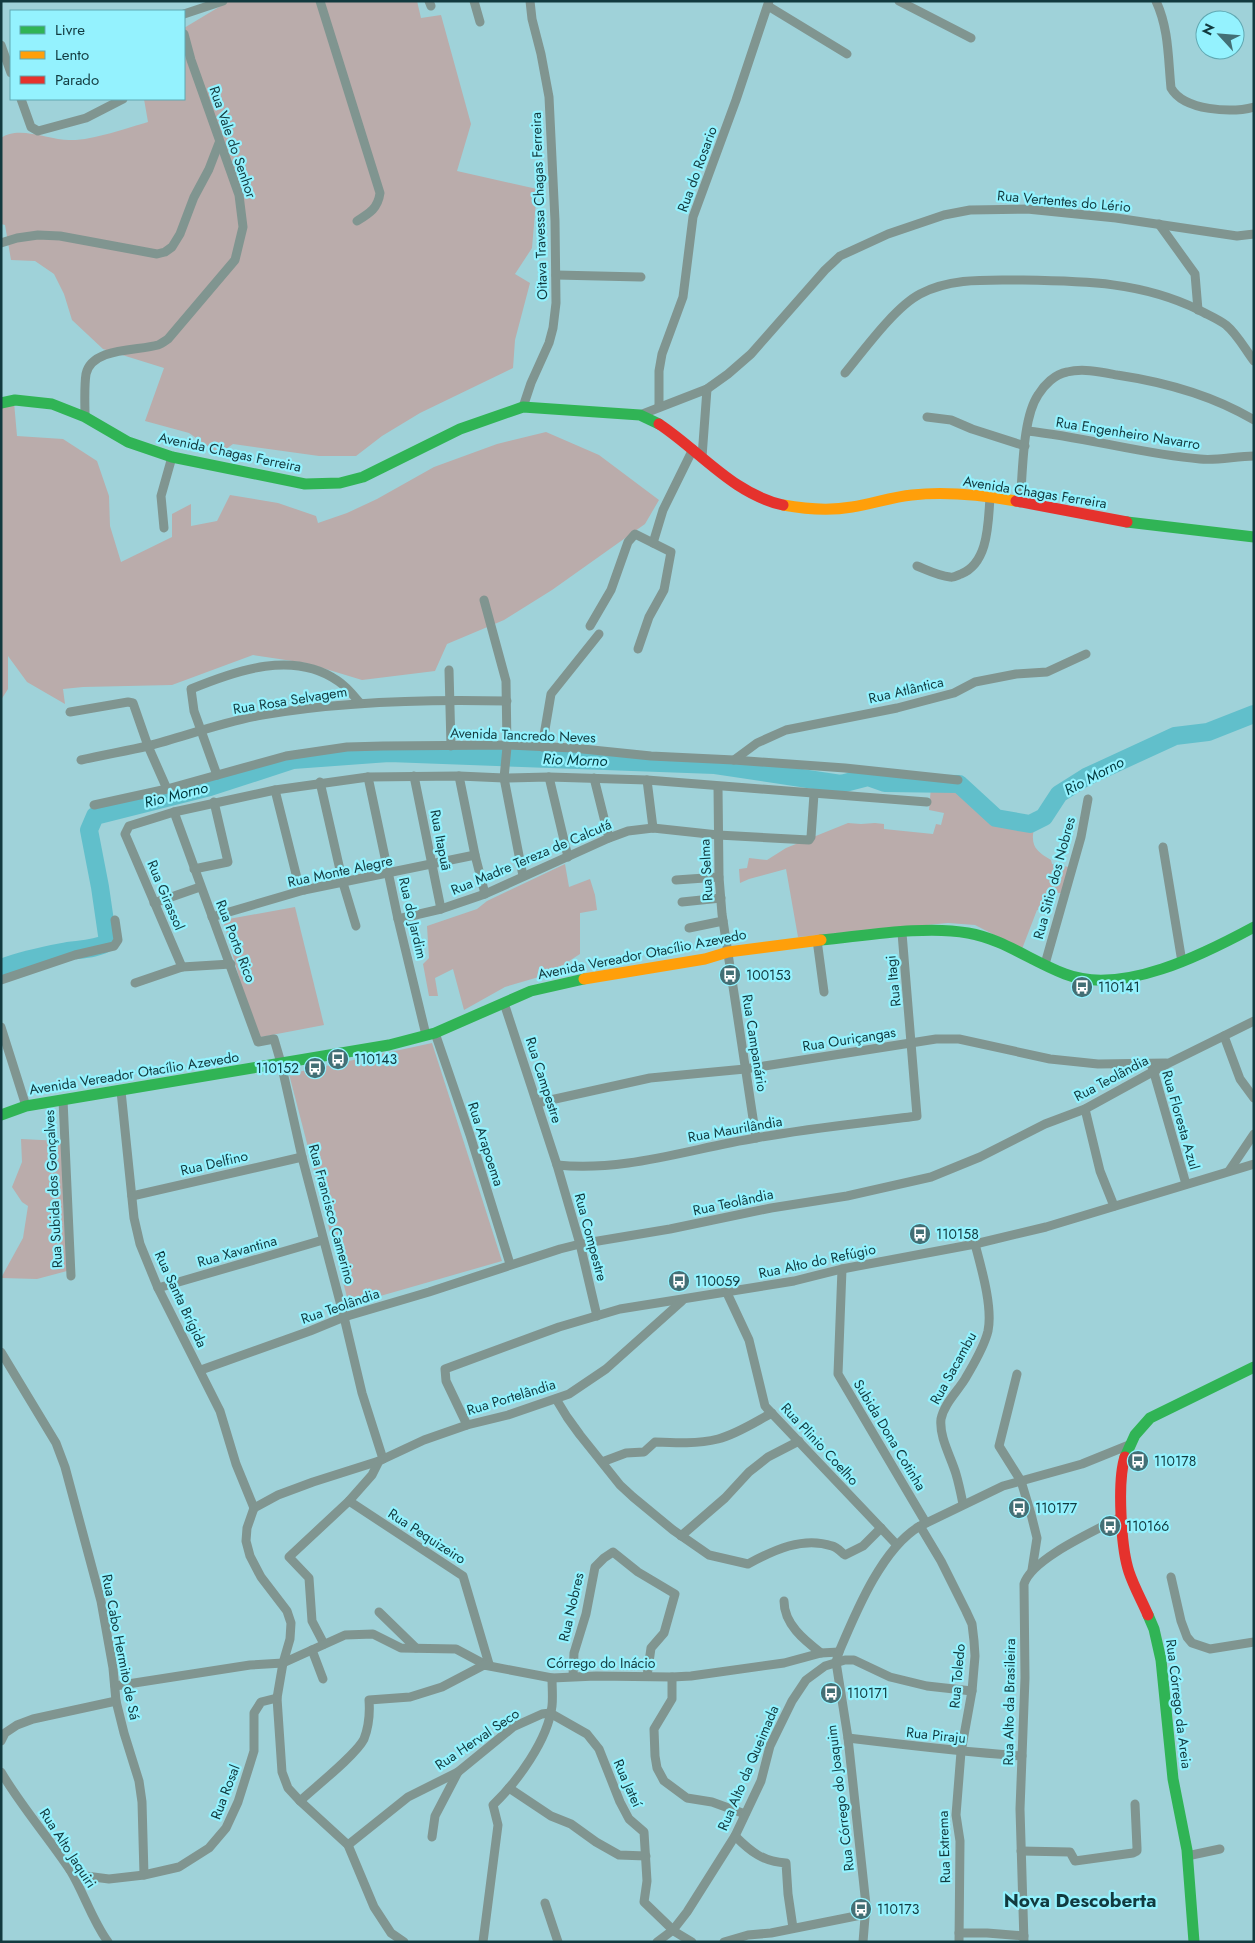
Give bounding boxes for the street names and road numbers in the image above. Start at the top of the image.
street label: Rua Vale do Senhor [204,83,262,201]
street label: Oitava Travessa Chagas Ferreira [526,112,552,300]
street label: Rua do Rosario [672,123,722,215]
street label: Rua Vertentes do Lério [996,185,1132,217]
street label: Rua Engenheiro Navarro [1054,412,1202,454]
street label: Avenida Chagas Ferreira [157,427,303,477]
street label: Avenida Chagas Ferreira [962,471,1108,513]
street label: Rua Atlântica [866,672,946,708]
street label: Rua Rosa Selvagem [231,681,349,719]
street label: Avenida Tancredo Neves [450,722,597,748]
street label: Rua Itapuã [425,808,457,872]
street label: Rua Madre Tereza de Calcutá [448,814,614,900]
street label: Rua Sitio dos Nobres [1028,814,1080,941]
street label: Rua Selma [694,839,718,901]
street label: Rua Monte Alegre [286,850,394,892]
street label: Rua Girassol [142,857,190,933]
street label: Rua do Jardim [394,875,432,961]
street label: Rua Porto Rico [211,897,261,985]
street label: Avenida Vereador Otacílio Azevedo [536,924,748,984]
street label: Rua Itagi [880,954,906,1008]
street label: Rua Campanário [737,993,773,1093]
street label: Rua Ouriçangas [801,1022,897,1056]
street label: Rua Campestre [521,1034,567,1126]
street label: Avenida Vereador Otacílio Azevedo [28,1046,241,1099]
street label: Rua Teolândia [1070,1050,1152,1106]
street label: Rua Floresta Azul [1157,1068,1205,1172]
street label: Rua Arapoema [463,1099,509,1189]
street label: Rua Subida dos Gonçalves [39,1109,67,1269]
street label: Rua Maurilândia [686,1111,784,1147]
street label: Rua Francisco Camerino [304,1142,360,1287]
street label: Rua Delfino [178,1145,250,1180]
street label: Rua Teolândia [691,1184,775,1220]
street label: Rua Compestre [570,1191,612,1283]
street label: Rua Xavantina [195,1230,279,1272]
street label: Rua Alto do Refúgio [757,1239,878,1283]
street label: Rua Santa Brígida [150,1247,212,1351]
street label: Rua Teolândia [298,1283,382,1329]
street label: Rua Sacambu [925,1328,981,1408]
street label: Rua Portelândia [464,1374,558,1420]
street label: Subida Dona Cotinha [849,1376,931,1494]
street label: Rua Plinio Coelho [776,1398,864,1490]
street label: Rua Pequizeiro [384,1503,470,1569]
street label: Rua Nobres [553,1570,589,1643]
street label: Rua Cabo Hermito de Sá [97,1572,145,1722]
street label: Rua Alto da Brasileira [998,1638,1020,1766]
street label: Rua Córrego da Areia [1161,1638,1197,1770]
street label: Rua Toledo [944,1642,970,1709]
street label: Córrego do Inácio [546,1653,656,1673]
street label: Rua Alto da Queimada [713,1702,783,1834]
street label: Rua Herval Seco [431,1703,524,1775]
street label: Rua Piraju [905,1722,967,1748]
street label: Rua Córrego do Joaquim [821,1724,859,1872]
street label: Rua Jateí [609,1756,648,1811]
street label: Rua Rosal [205,1762,245,1822]
street label: Rua Alto Jaquiri [35,1804,101,1892]
street label: Rua Extrema [933,1810,955,1884]

